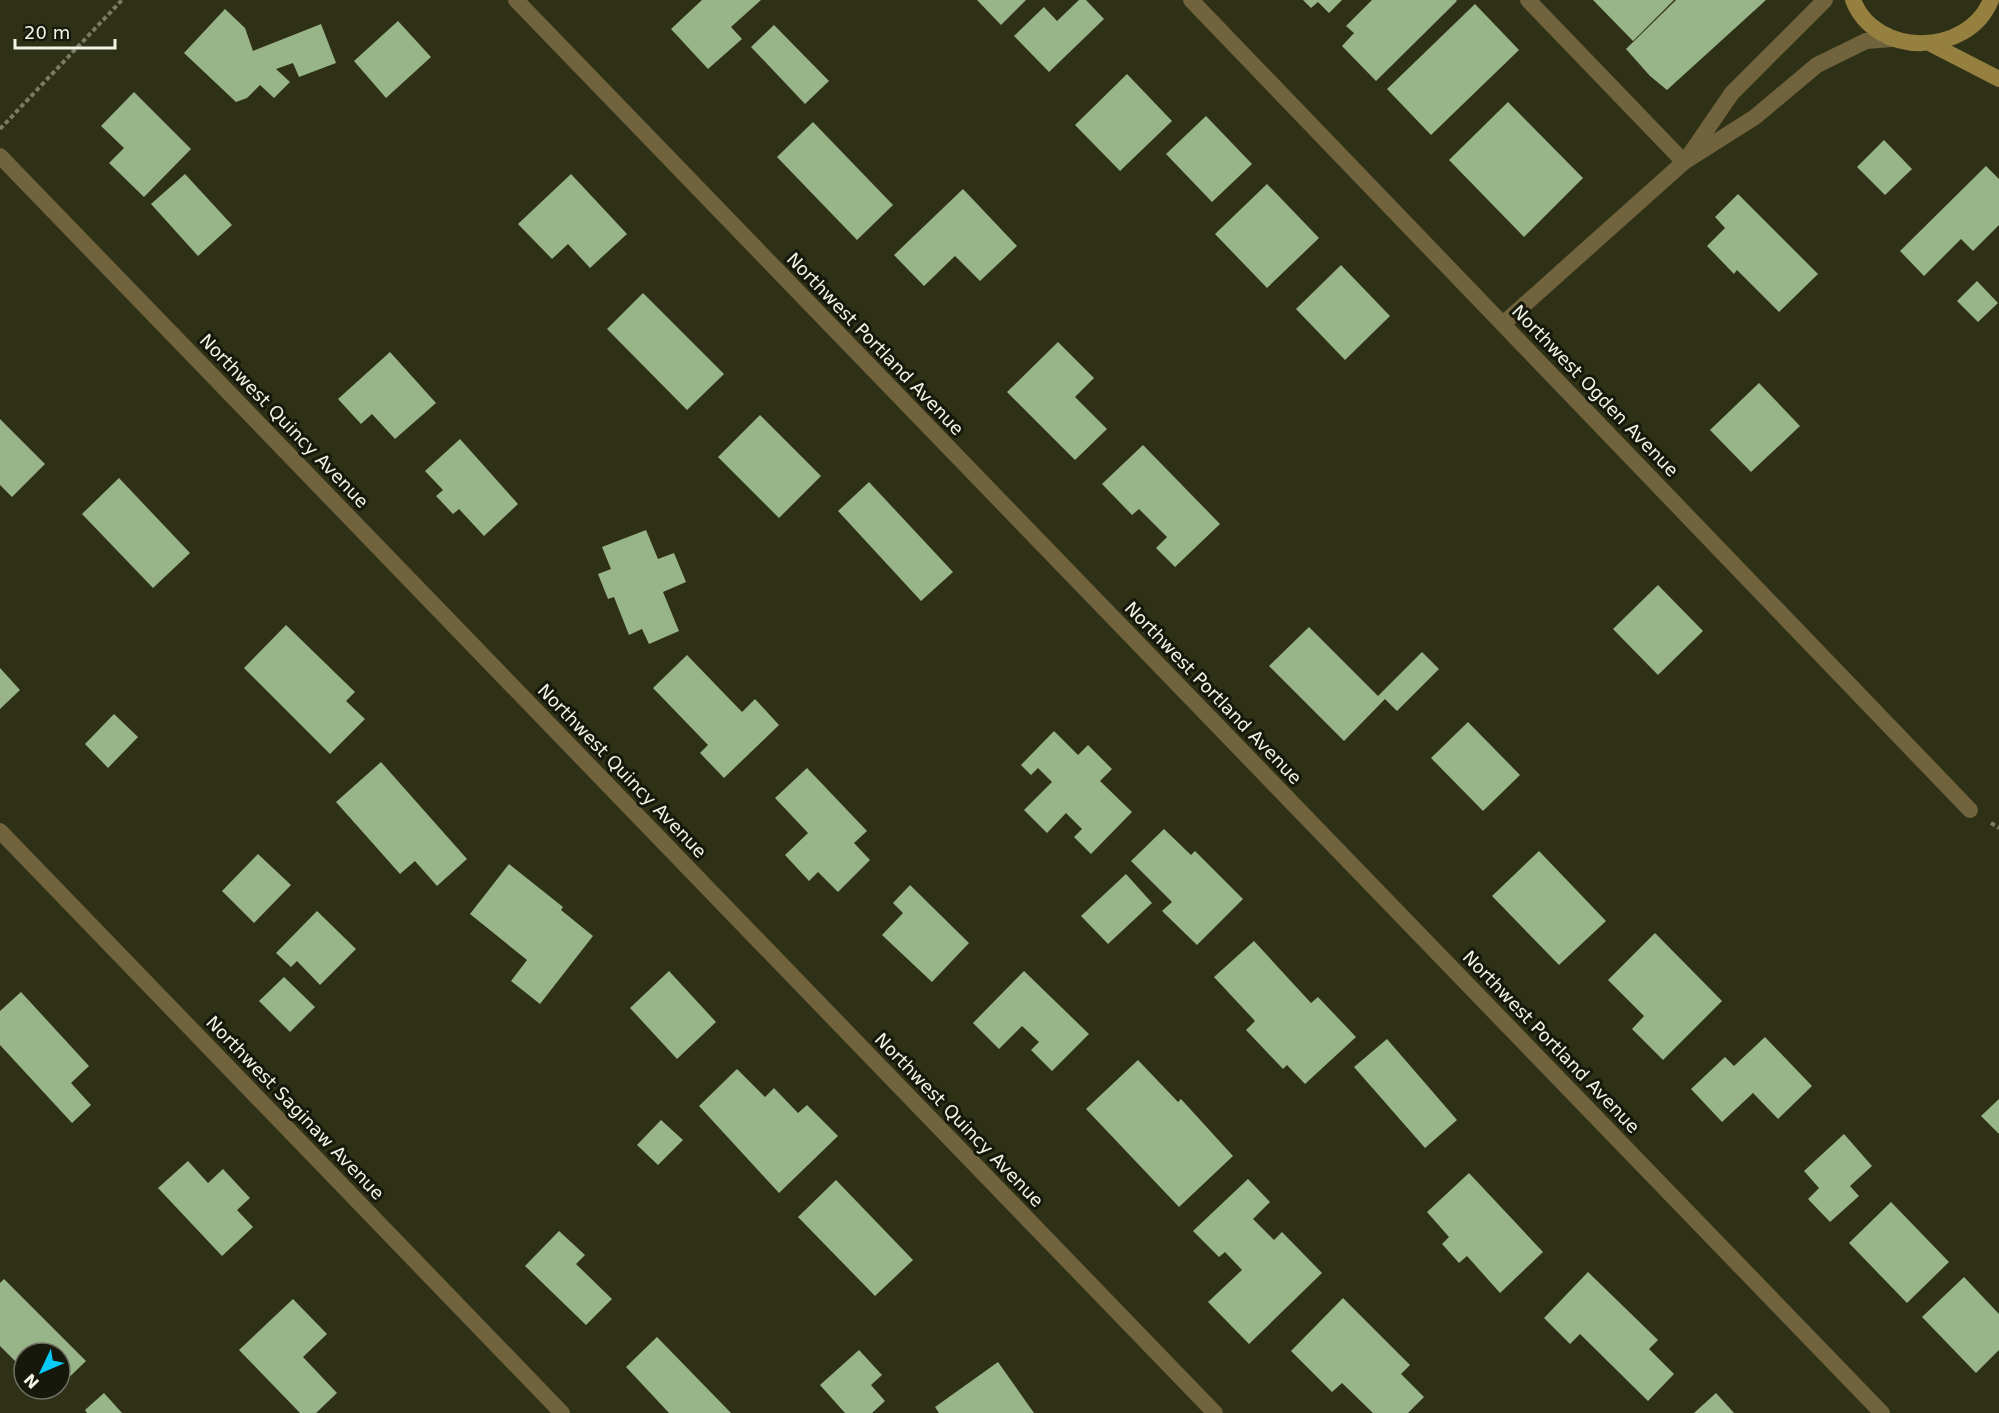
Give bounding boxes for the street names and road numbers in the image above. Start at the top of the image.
street label: Northwest Portland Avenue [783,248,968,439]
street label: Northwest Ogden Avenue [1508,300,1683,481]
street label: Northwest Quincy Avenue [196,329,373,512]
street label: Northwest Portland Avenue [1121,597,1306,788]
street label: Northwest Quincy Avenue [534,679,711,862]
street label: Northwest Portland Avenue [1459,946,1644,1137]
street label: Northwest Saginaw Avenue [202,1012,389,1204]
street label: Northwest Quincy Avenue [871,1028,1048,1211]

